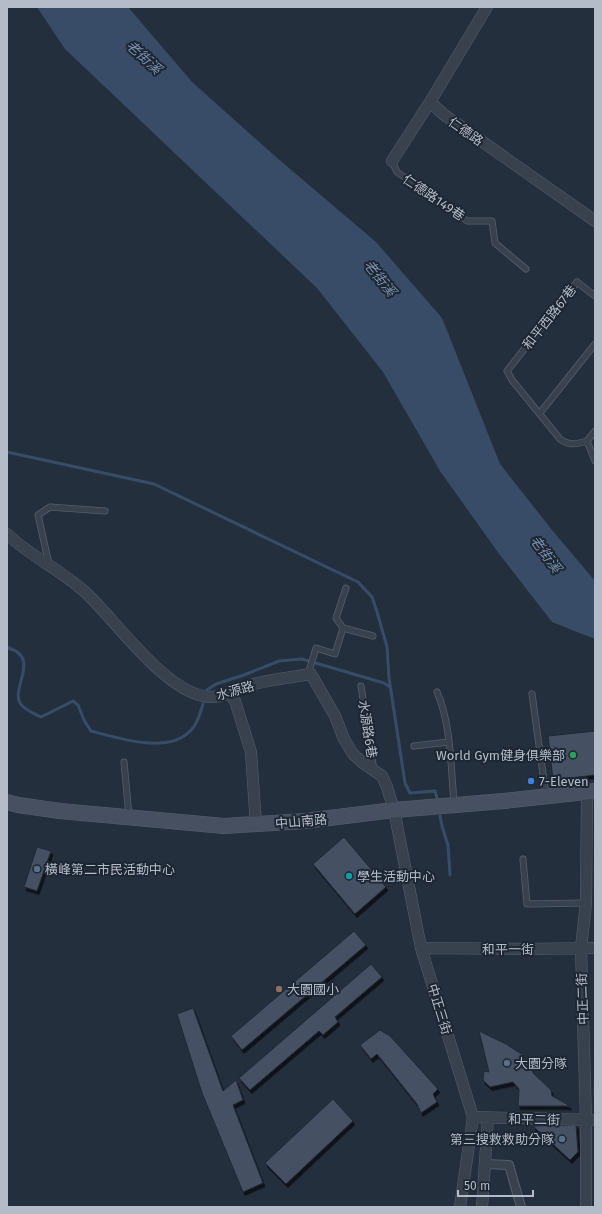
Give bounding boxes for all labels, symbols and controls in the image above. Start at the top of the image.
water label: 老街溪 [122,37,166,79]
street label: 仁德路 [445,114,486,149]
street label: 仁德路149巷 [400,171,467,224]
water label: 老街溪 [360,257,401,302]
street label: 和平西路67巷 [520,282,579,352]
water label: 老街溪 [526,532,566,578]
street label: 水源路 [214,678,256,703]
street label: 水源路6巷 [355,699,380,759]
place label: World Gym健身俱樂部 [436,748,565,763]
marker: World Gym健身俱樂部 [568,750,578,760]
place label: 7-Eleven [539,774,589,789]
marker: 7-Eleven [526,776,536,786]
street label: 中山南路 [274,812,328,831]
place label: 橫峰第二市民活動中心 [45,862,175,877]
marker: 橫峰第二市民活動中心 [32,864,42,874]
place label: 學生活動中心 [357,869,435,884]
marker: 學生活動中心 [344,871,354,881]
street label: 和平一街 [482,942,534,957]
street label: 中正二街 [574,973,591,1025]
place label: 大園國小 [287,982,339,997]
street label: 中正三街 [425,982,454,1036]
marker: 大園國小 [274,984,284,994]
place label: 大園分隊 [515,1056,567,1071]
marker: 大園分隊 [502,1058,512,1068]
street label: 和平二街 [508,1112,560,1127]
place label: 第三搜救救助分隊 [450,1132,554,1147]
marker: 第三搜救救助分隊 [557,1134,567,1144]
scale bar [458,1172,533,1198]
text: 50 m [464,1179,490,1193]

